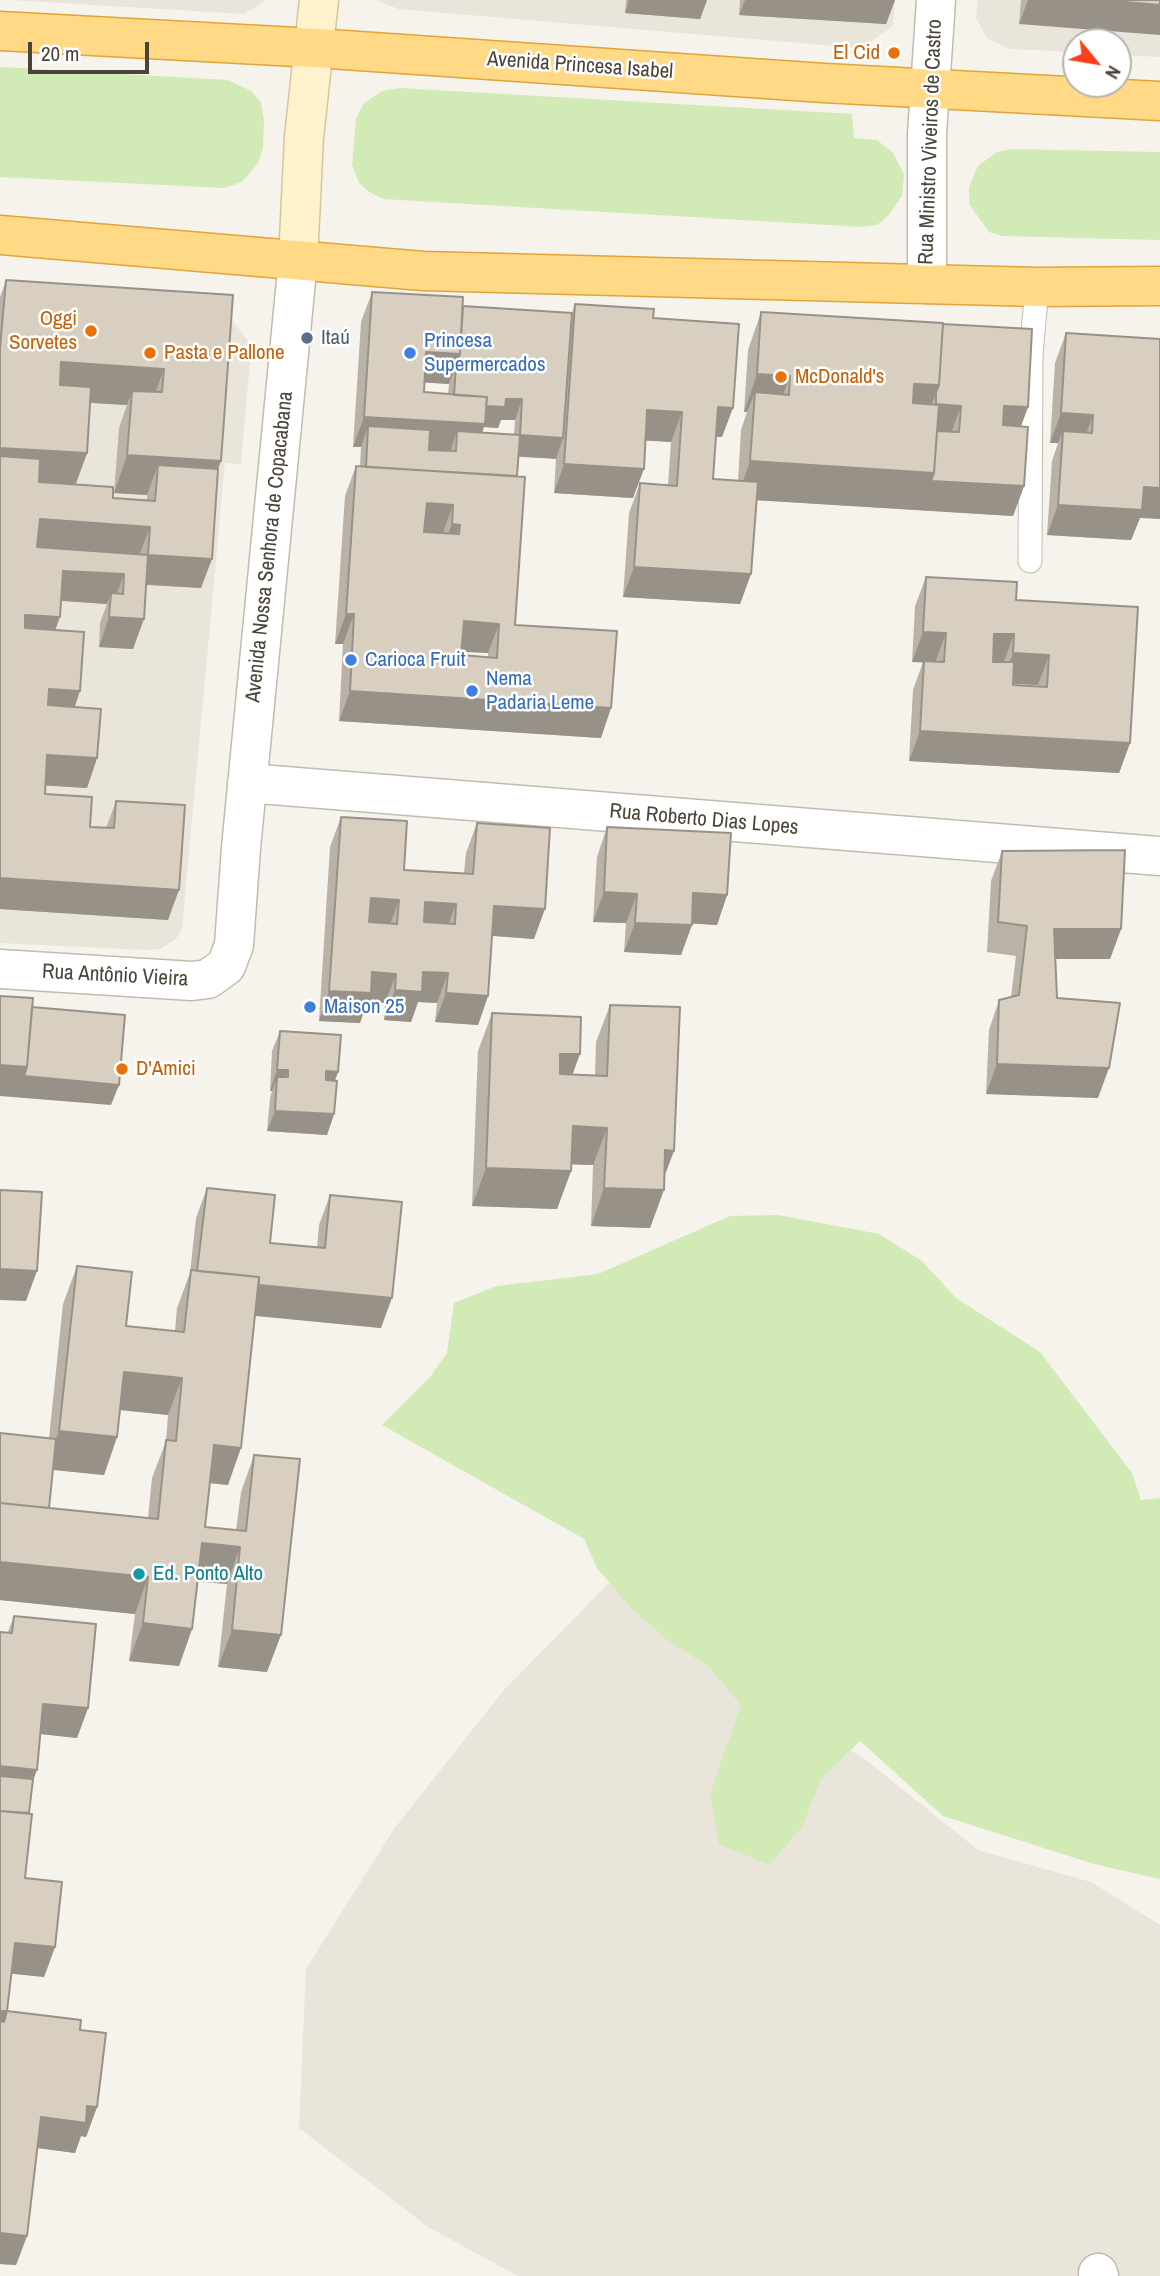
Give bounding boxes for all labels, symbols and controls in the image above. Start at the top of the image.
street label: Rua Ministro Viveiros de Castro [914,19,948,265]
scale bar [32,28,152,72]
north arrow [1062,28,1132,98]
text: 20 m [41,39,79,68]
place label: El Cid [833,40,880,66]
marker: El Cid [886,45,902,61]
street label: Avenida Princesa Isabel [486,47,674,85]
text: N [1099,61,1128,84]
place label: Oggi Sorvetes [9,306,77,356]
marker: Oggi Sorvetes [83,323,99,339]
place label: Itaú [321,325,350,351]
place label: Princesa Supermercados [424,328,546,378]
marker: Itaú [299,330,315,346]
place label: Pasta e Pallone [164,340,285,366]
marker: Pasta e Pallone [142,345,158,361]
marker: Princesa Supermercados [402,345,418,361]
place label: McDonald's [795,364,884,390]
marker: McDonald's [773,369,789,385]
street label: Avenida Nossa Senhora de Copacabana [241,390,299,704]
place label: Carioca Fruit [365,647,465,673]
marker: Carioca Fruit [343,652,359,668]
place label: Nema Padaria Leme [486,666,594,716]
marker: Nema Padaria Leme [464,683,480,699]
street label: Rua Roberto Dias Lopes [609,799,799,841]
street label: Rua Antônio Vieira [41,960,189,992]
place label: Maison 25 [324,994,404,1020]
marker: Maison 25 [302,999,318,1015]
place label: D'Amici [136,1056,196,1082]
marker: D'Amici [114,1061,130,1077]
place label: Ed. Ponto Alto [153,1561,263,1587]
marker: Ed. Ponto Alto [131,1566,147,1582]

